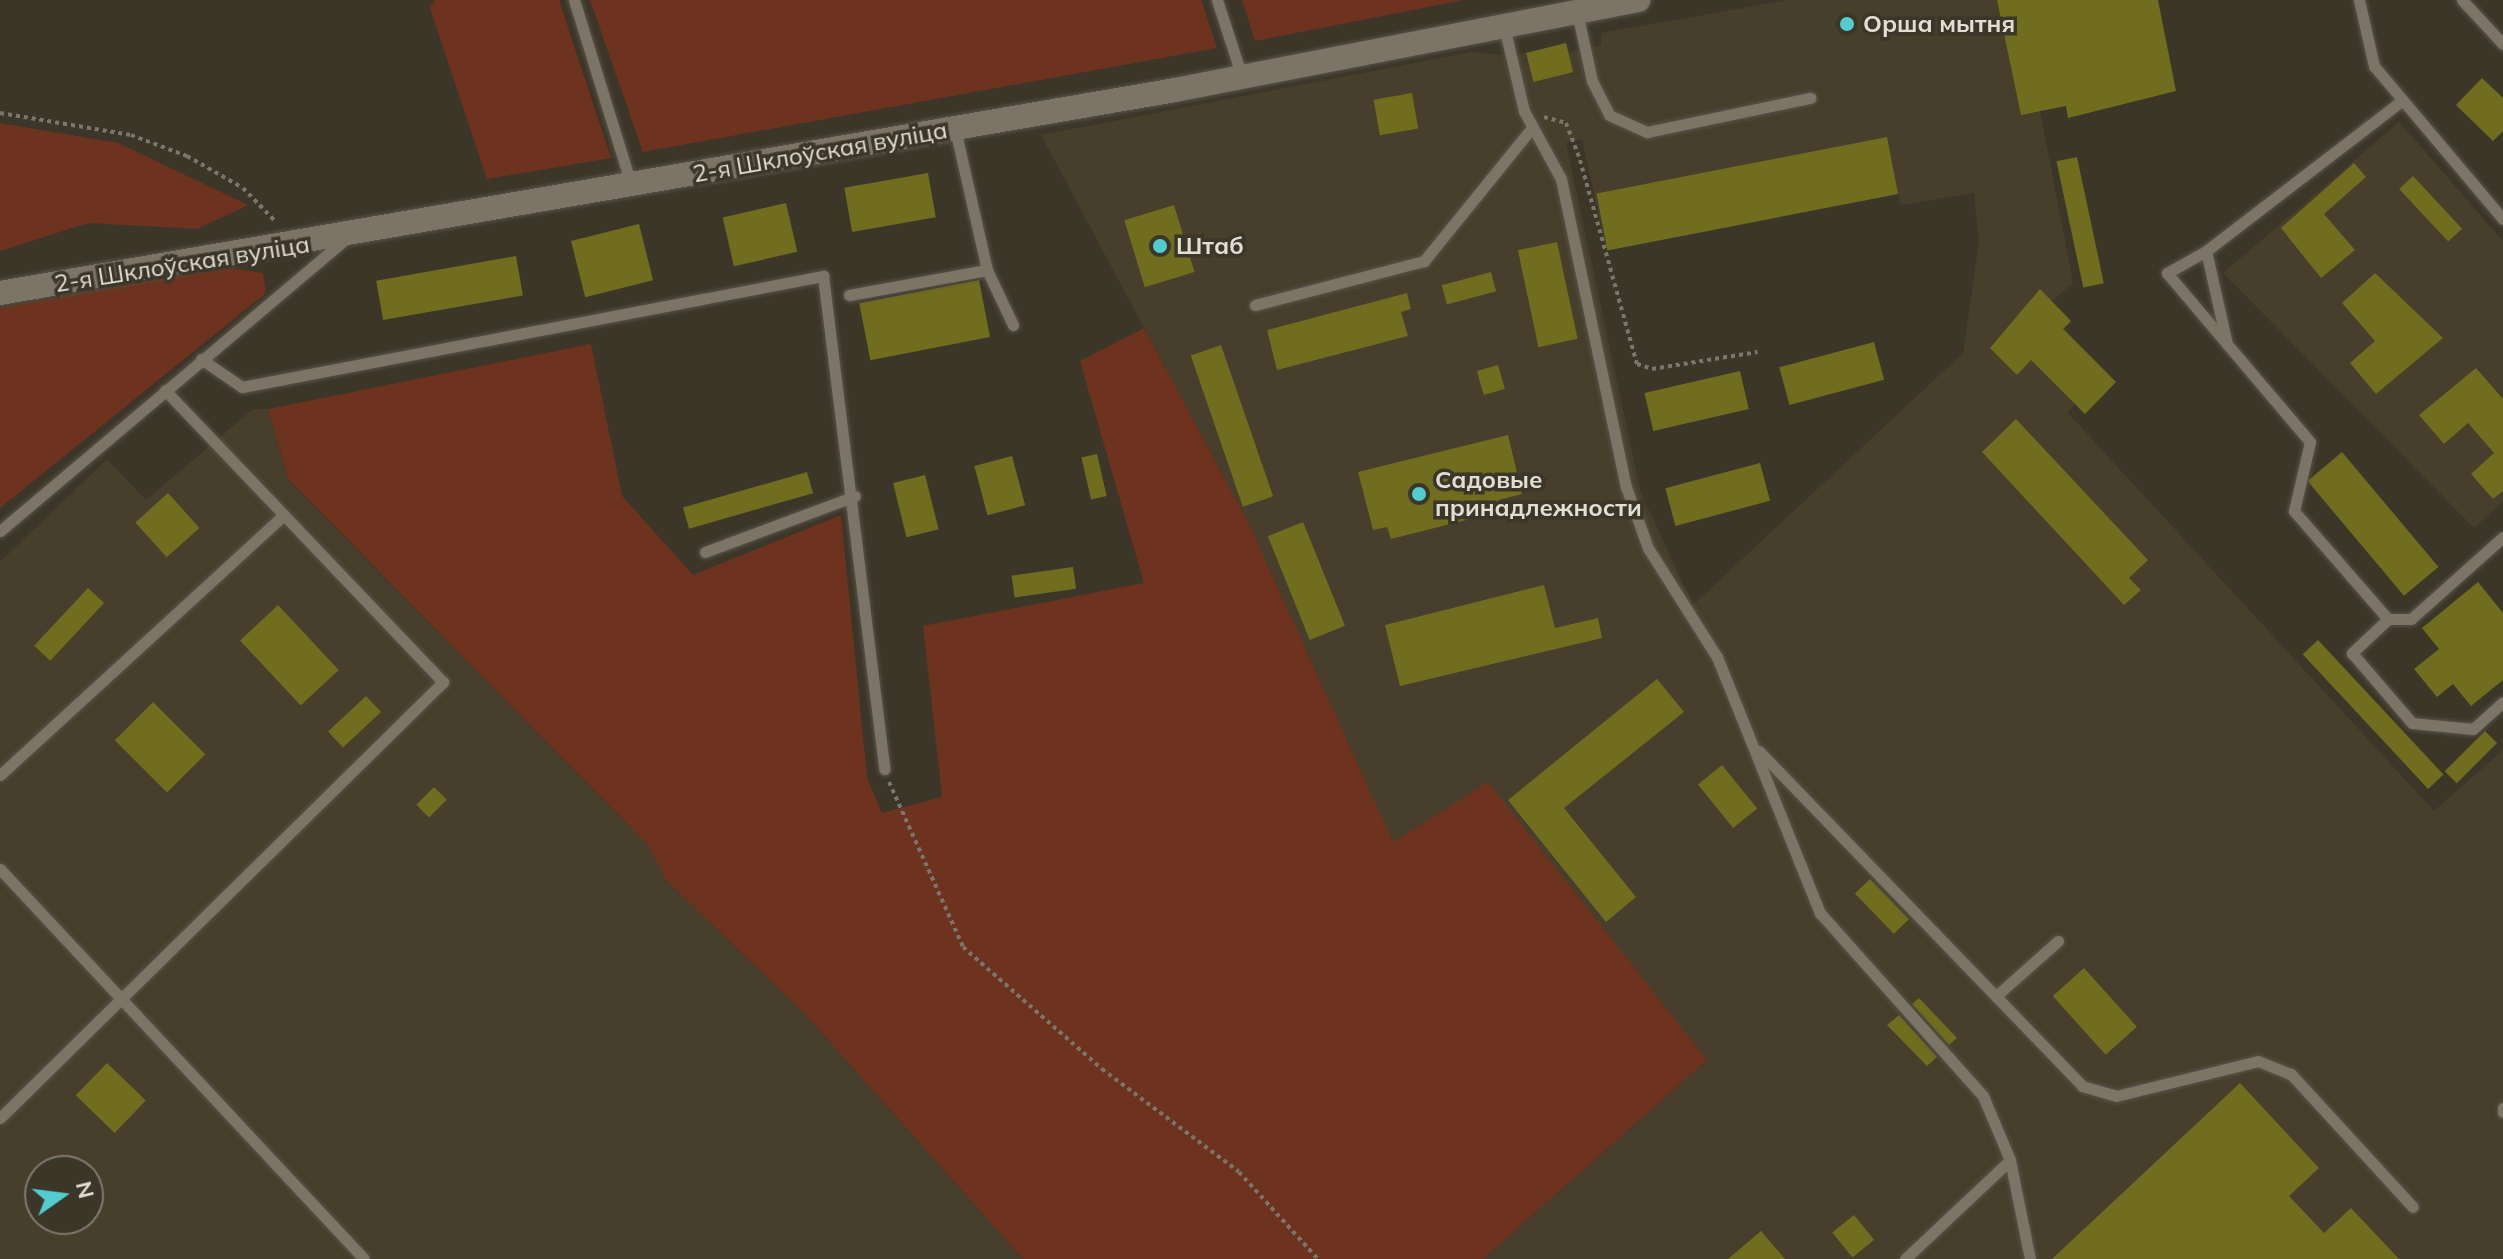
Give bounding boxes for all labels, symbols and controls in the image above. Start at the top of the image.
place label: Орша мытня [1863,10,2015,38]
marker: Орша мытня [1838,15,1856,33]
street label: 2-я Шклоўская вуліца [691,115,949,189]
street label: 2-я Шклоўская вуліца [52,230,312,298]
place label: Штаб [1176,232,1244,260]
marker: Штаб [1151,237,1169,255]
place label: Садовые принадлежности [1435,466,1642,522]
marker: Садовые принадлежности [1410,485,1428,503]
north arrow [24,1155,104,1235]
text: N [70,1178,101,1201]

